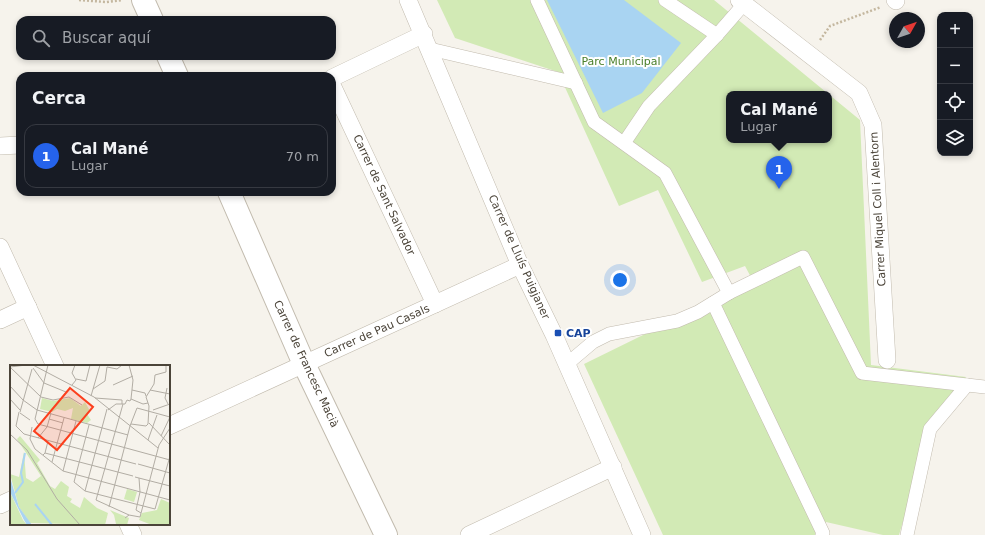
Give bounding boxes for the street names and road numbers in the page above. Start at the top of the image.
street label: Carrer Miquel Coll i Alentorn [867,131,889,287]
street label: Carrer de Sant Salvador [350,133,418,258]
street label: Carrer de Lluís Puigjaner [486,193,553,322]
street label: Carrer de Francesc Macià [271,298,341,430]
street label: Carrer de Pau Casals [322,302,432,360]

